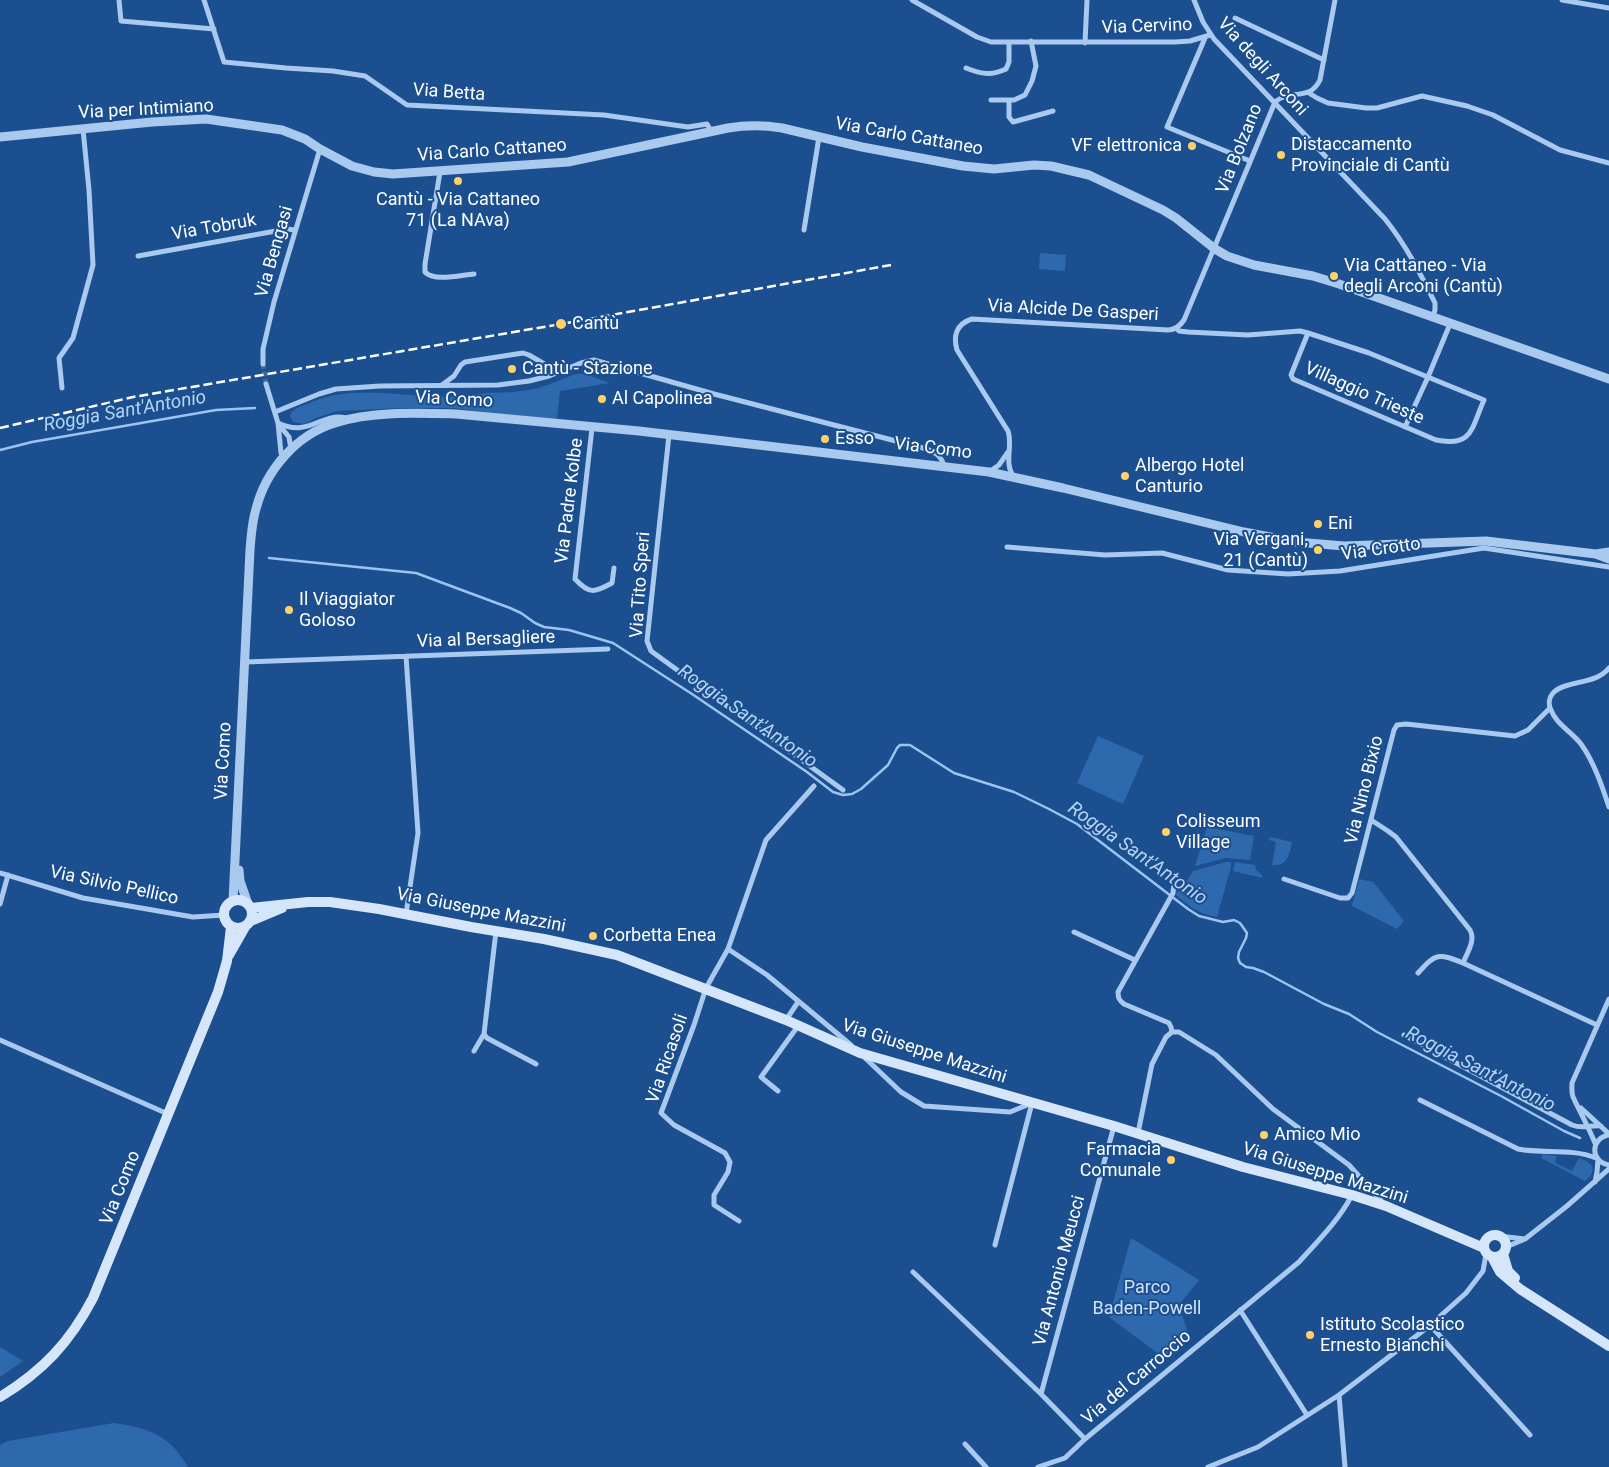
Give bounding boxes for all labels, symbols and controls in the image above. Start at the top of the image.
street label: Via degli Arconi [1212,13,1312,121]
street label: Via Cervino [1101,15,1193,39]
street label: Via Betta [412,80,486,106]
street label: Via per Intimiano [78,96,214,124]
street label: Via Bolzano [1212,101,1268,197]
street label: Via Carlo Cattaneo [833,113,985,161]
place label: Distaccamento Provinciale di Cantù [1291,134,1450,176]
street label: Via Carlo Cattaneo [417,135,567,167]
place label: VF elettronica [1071,135,1182,157]
marker: VF elettronica [1186,140,1198,152]
marker: Distaccamento Provinciale di Cantù [1275,149,1287,161]
marker: Cantù - Via Cattaneo 71 (La NAva) [452,175,464,187]
place label: Cantù - Via Cattaneo 71 (La NAva) [376,189,540,232]
street label: Via Bengasi [252,204,298,300]
street label: Via Tobruk [170,210,258,246]
place label: Via Cattaneo - Via degli Arconi (Cantù) [1344,255,1503,298]
marker: Via Cattaneo - Via degli Arconi (Cantù) [1328,270,1340,282]
street label: Via Alcide De Gasperi [987,296,1159,326]
place label: Cantù [572,313,619,335]
marker: Cantù [554,317,568,331]
place label: Cantù - Stazione [522,358,653,380]
street label: Villaggio Trieste [1301,358,1427,430]
marker: Cantù - Stazione [506,363,518,375]
water label: Roggia Sant'Antonio [42,386,208,438]
street label: Via Como [414,387,494,413]
place label: Al Capolinea [612,388,712,410]
marker: Al Capolinea [596,393,608,405]
place label: Esso [835,428,874,450]
marker: Esso [819,433,831,445]
street label: Via Como [893,434,973,464]
street label: Via Padre Kolbe [552,437,588,565]
place label: Albergo Hotel Canturio [1135,455,1244,498]
marker: Albergo Hotel Canturio [1119,470,1131,482]
place label: Eni [1328,513,1353,535]
marker: Eni [1312,518,1324,530]
place label: Via Vergani, 21 (Cantù) [1214,529,1308,572]
street label: Via Tito Speri [627,531,655,639]
street label: Via Crotto [1340,534,1422,566]
marker: Via Vergani, 21 (Cantù) [1312,544,1324,556]
place label: Il Viaggiator Goloso [299,589,395,632]
marker: Il Viaggiator Goloso [283,604,295,616]
street label: Via al Bersagliere [416,627,556,653]
water label: Roggia Sant'Antonio [673,660,821,774]
street label: Via Como [211,721,237,801]
street label: Via Nino Bixio [1341,733,1389,847]
water label: Roggia Sant'Antonio [1063,797,1211,911]
place label: Colisseum Village [1176,811,1261,854]
marker: Colisseum Village [1160,826,1172,838]
street label: Via Silvio Pellico [48,862,180,910]
street label: Via Giuseppe Mazzini [395,884,567,938]
place label: Corbetta Enea [603,925,716,947]
marker: Corbetta Enea [587,930,599,942]
street label: Via Ricasoli [643,1011,693,1107]
street label: Via Giuseppe Mazzini [839,1015,1009,1089]
water label: Roggia Sant'Antonio [1401,1022,1559,1118]
place label: Amico Mio [1274,1124,1360,1146]
marker: Amico Mio [1258,1129,1270,1141]
place label: Farmacia Comunale [1080,1139,1161,1182]
street label: Via Giuseppe Mazzini [1240,1139,1410,1209]
street label: Via Como [96,1148,146,1228]
marker: Farmacia Comunale [1165,1154,1177,1166]
street label: Via Antonio Meucci [1029,1193,1091,1349]
park label: Parco Baden-Powell [1093,1277,1201,1320]
place label: Istituto Scolastico Ernesto Bianchi [1320,1314,1464,1356]
street label: Via del Carroccio [1078,1326,1196,1430]
marker: Istituto Scolastico Ernesto Bianchi [1304,1329,1316,1341]

